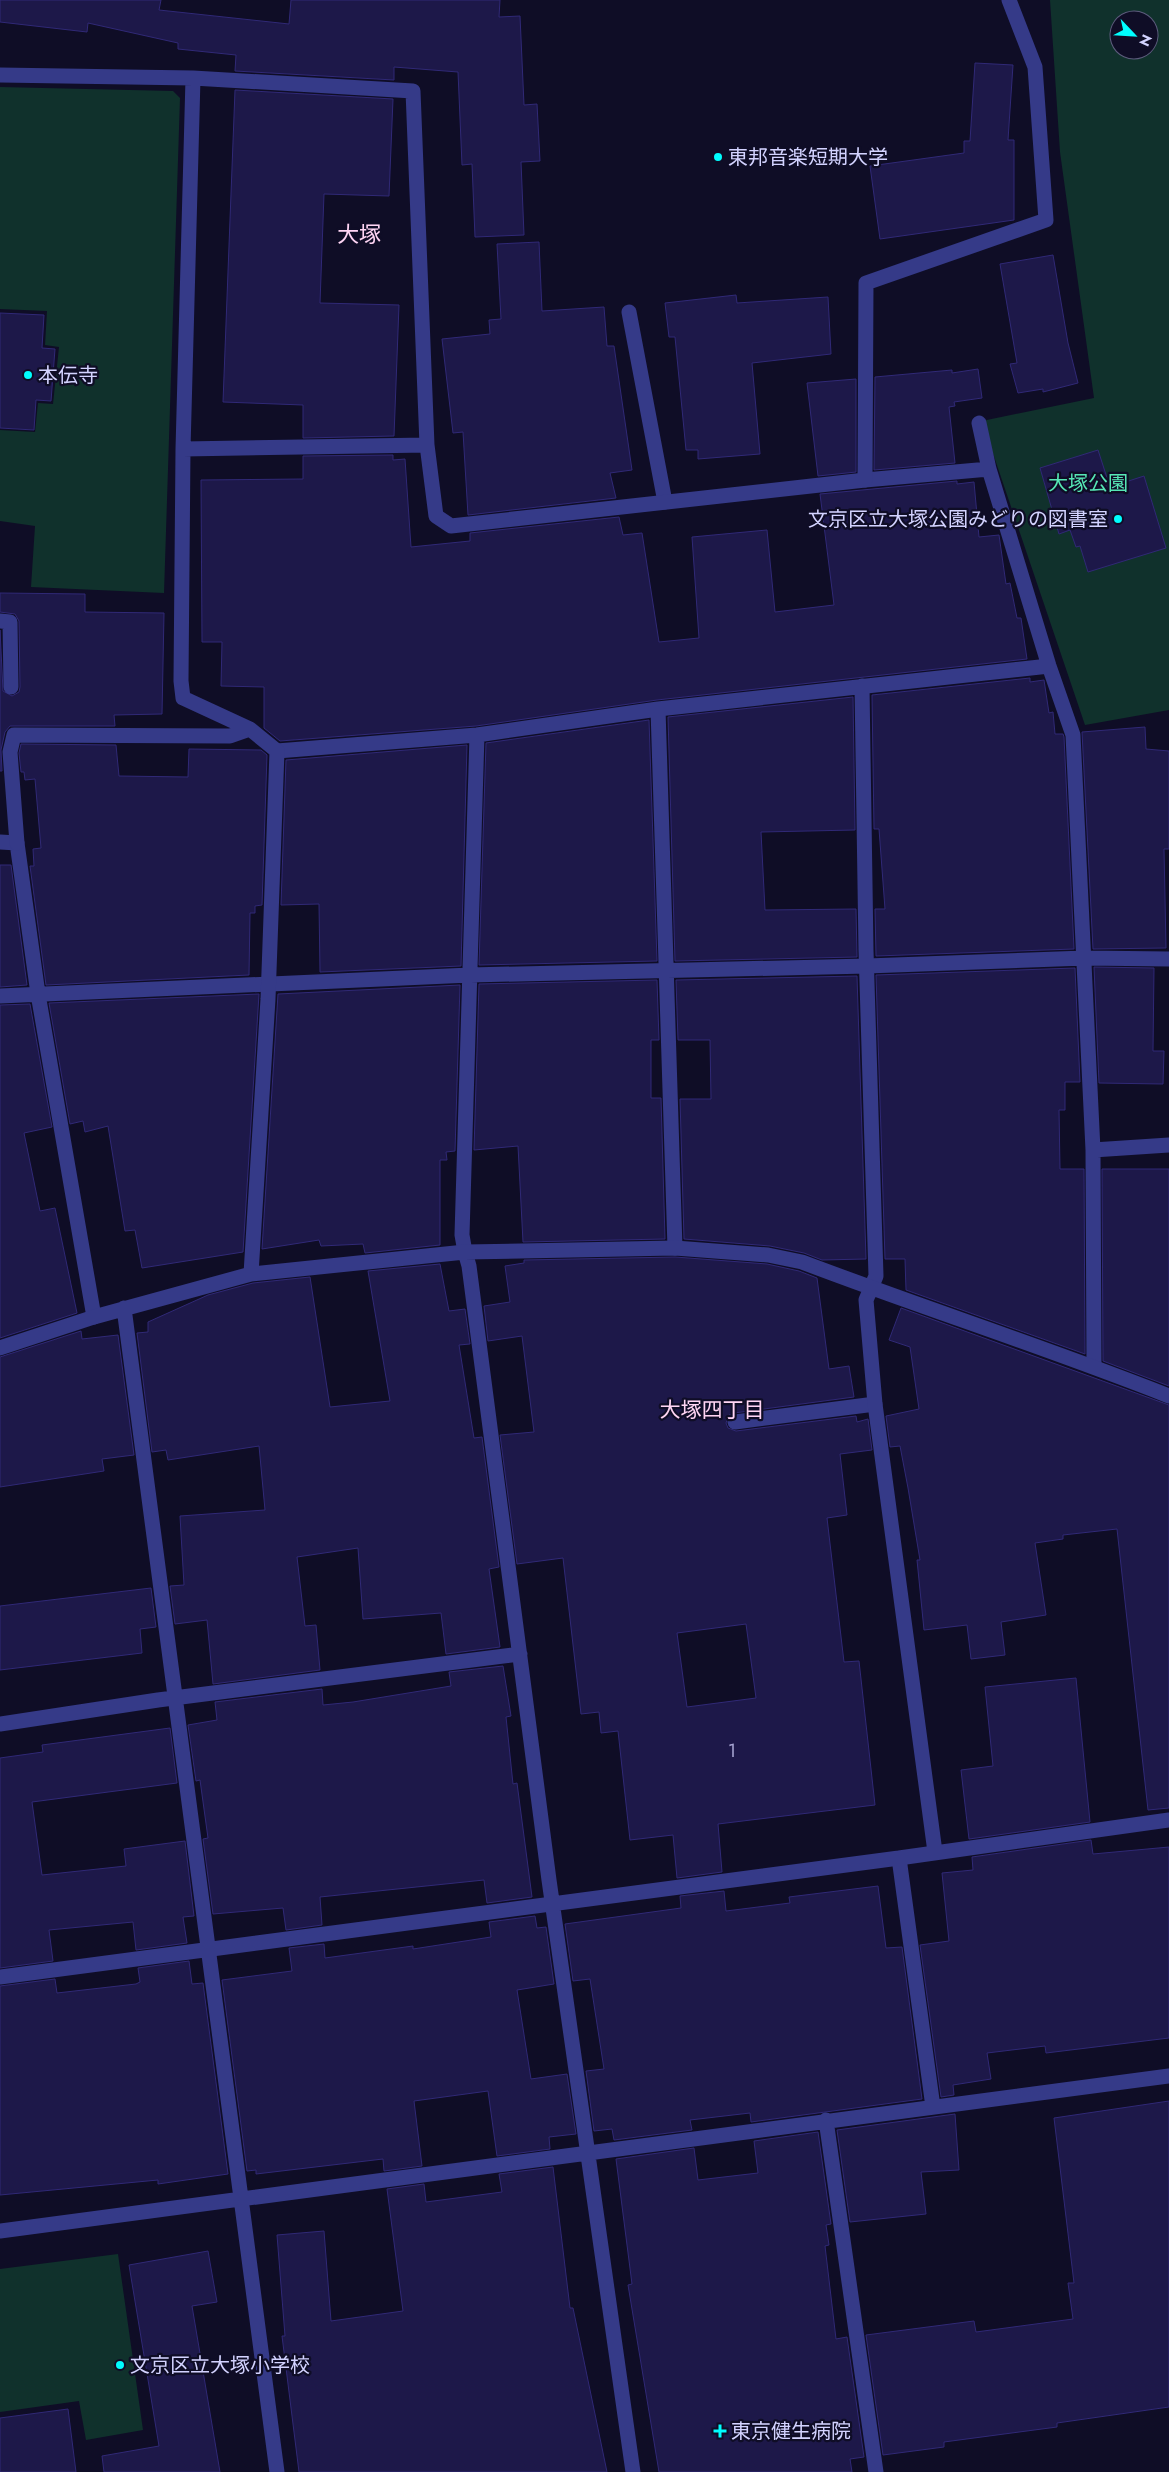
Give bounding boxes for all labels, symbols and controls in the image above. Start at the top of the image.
north arrow [1109,10,1159,60]
text: N [1134,31,1157,50]
place label: 東邦音楽短期大学 [728,143,888,172]
marker: 東邦音楽短期大学 [712,151,724,163]
district label: 大塚 [337,218,381,250]
place label: 本伝寺 [38,361,98,390]
marker: 本伝寺 [22,369,34,381]
park label: 大塚公園 [1048,469,1128,498]
place label: 文京区立大塚公園みどりの図書室 [808,505,1108,534]
marker: 文京区立大塚公園みどりの図書室 [1112,513,1124,525]
district label: 大塚四丁目 [660,1395,765,1425]
house number: 1 [728,1738,736,1764]
place label: 文京区立大塚小学校 [130,2351,310,2380]
marker: 文京区立大塚小学校 [114,2359,126,2371]
place label: 東京健生病院 [731,2417,851,2446]
marker: 東京健生病院 [713,2424,727,2438]

